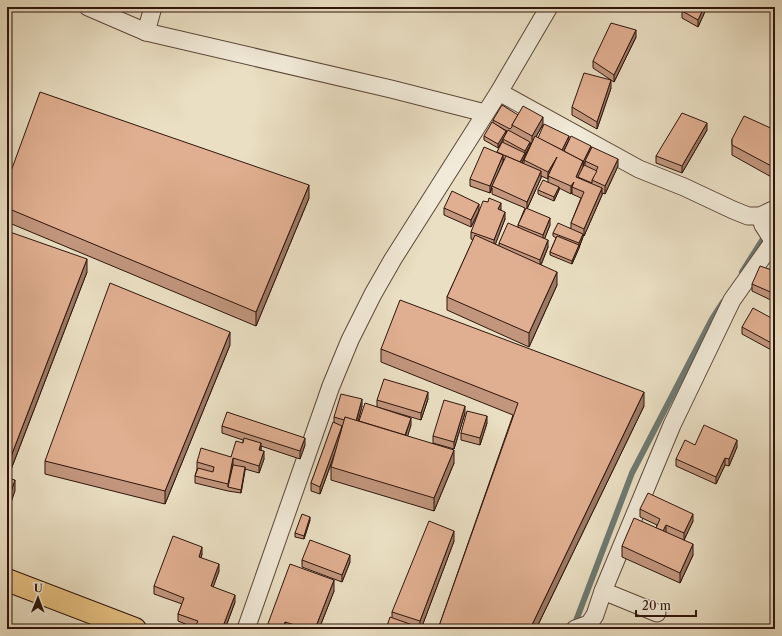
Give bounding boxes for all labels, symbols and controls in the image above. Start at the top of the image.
north arrow [18,578,58,618]
text: U [34,581,43,595]
scale bar [636,592,696,618]
text: 20 m [642,598,671,613]

